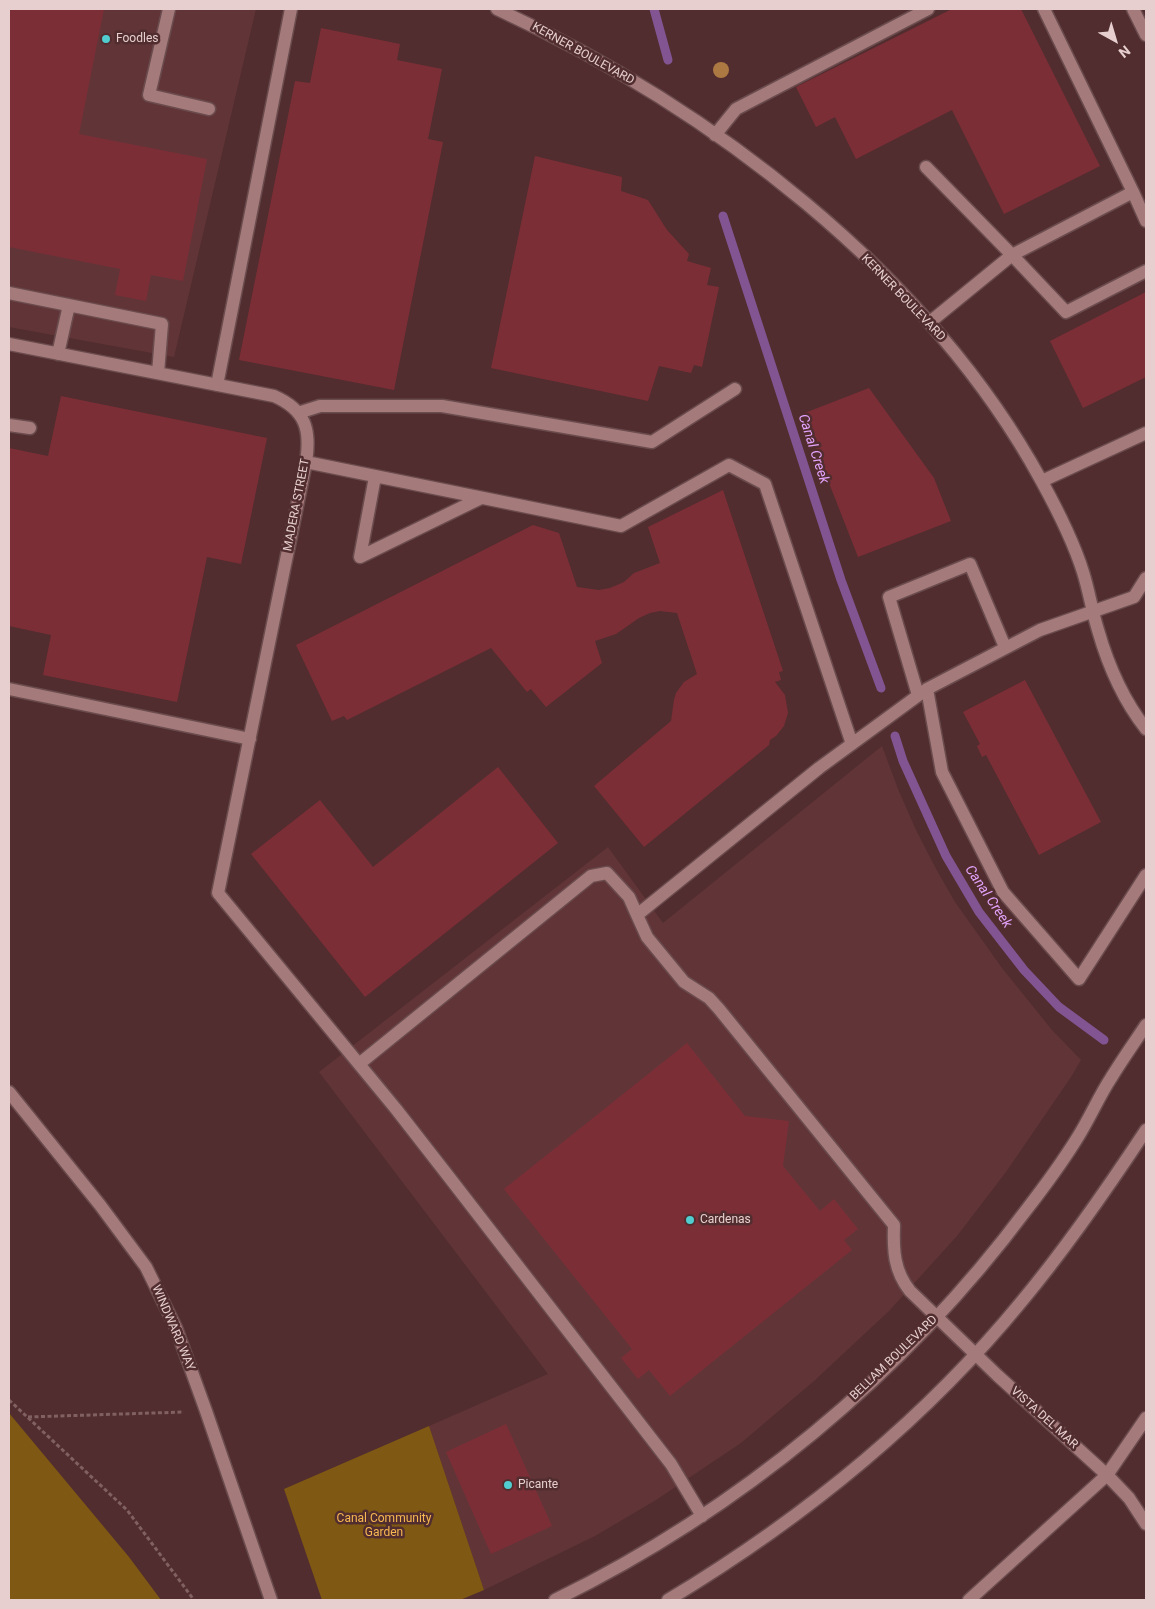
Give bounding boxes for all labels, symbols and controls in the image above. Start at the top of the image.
north arrow [1090,15,1140,65]
street label: KERNER BOULEVARD [529,20,637,88]
place label: Foodles [116,32,158,46]
marker: Foodles [100,33,112,45]
text: N [1116,42,1133,61]
street label: KERNER BOULEVARD [858,252,948,344]
water label: Canal Creek [794,412,832,486]
street label: MADERA STREET [281,458,313,552]
water label: Canal Creek [961,862,1015,932]
place label: Cardenas [700,1213,751,1227]
marker: Cardenas [684,1214,696,1226]
street label: WINDWARD WAY [148,1283,198,1373]
street label: BELLAM BOULEVARD [847,1313,941,1403]
street label: VISTA DEL MAR [1007,1384,1081,1452]
place label: Picante [518,1478,558,1492]
marker: Picante [502,1479,514,1491]
park label: Canal Community Garden [337,1512,431,1540]

